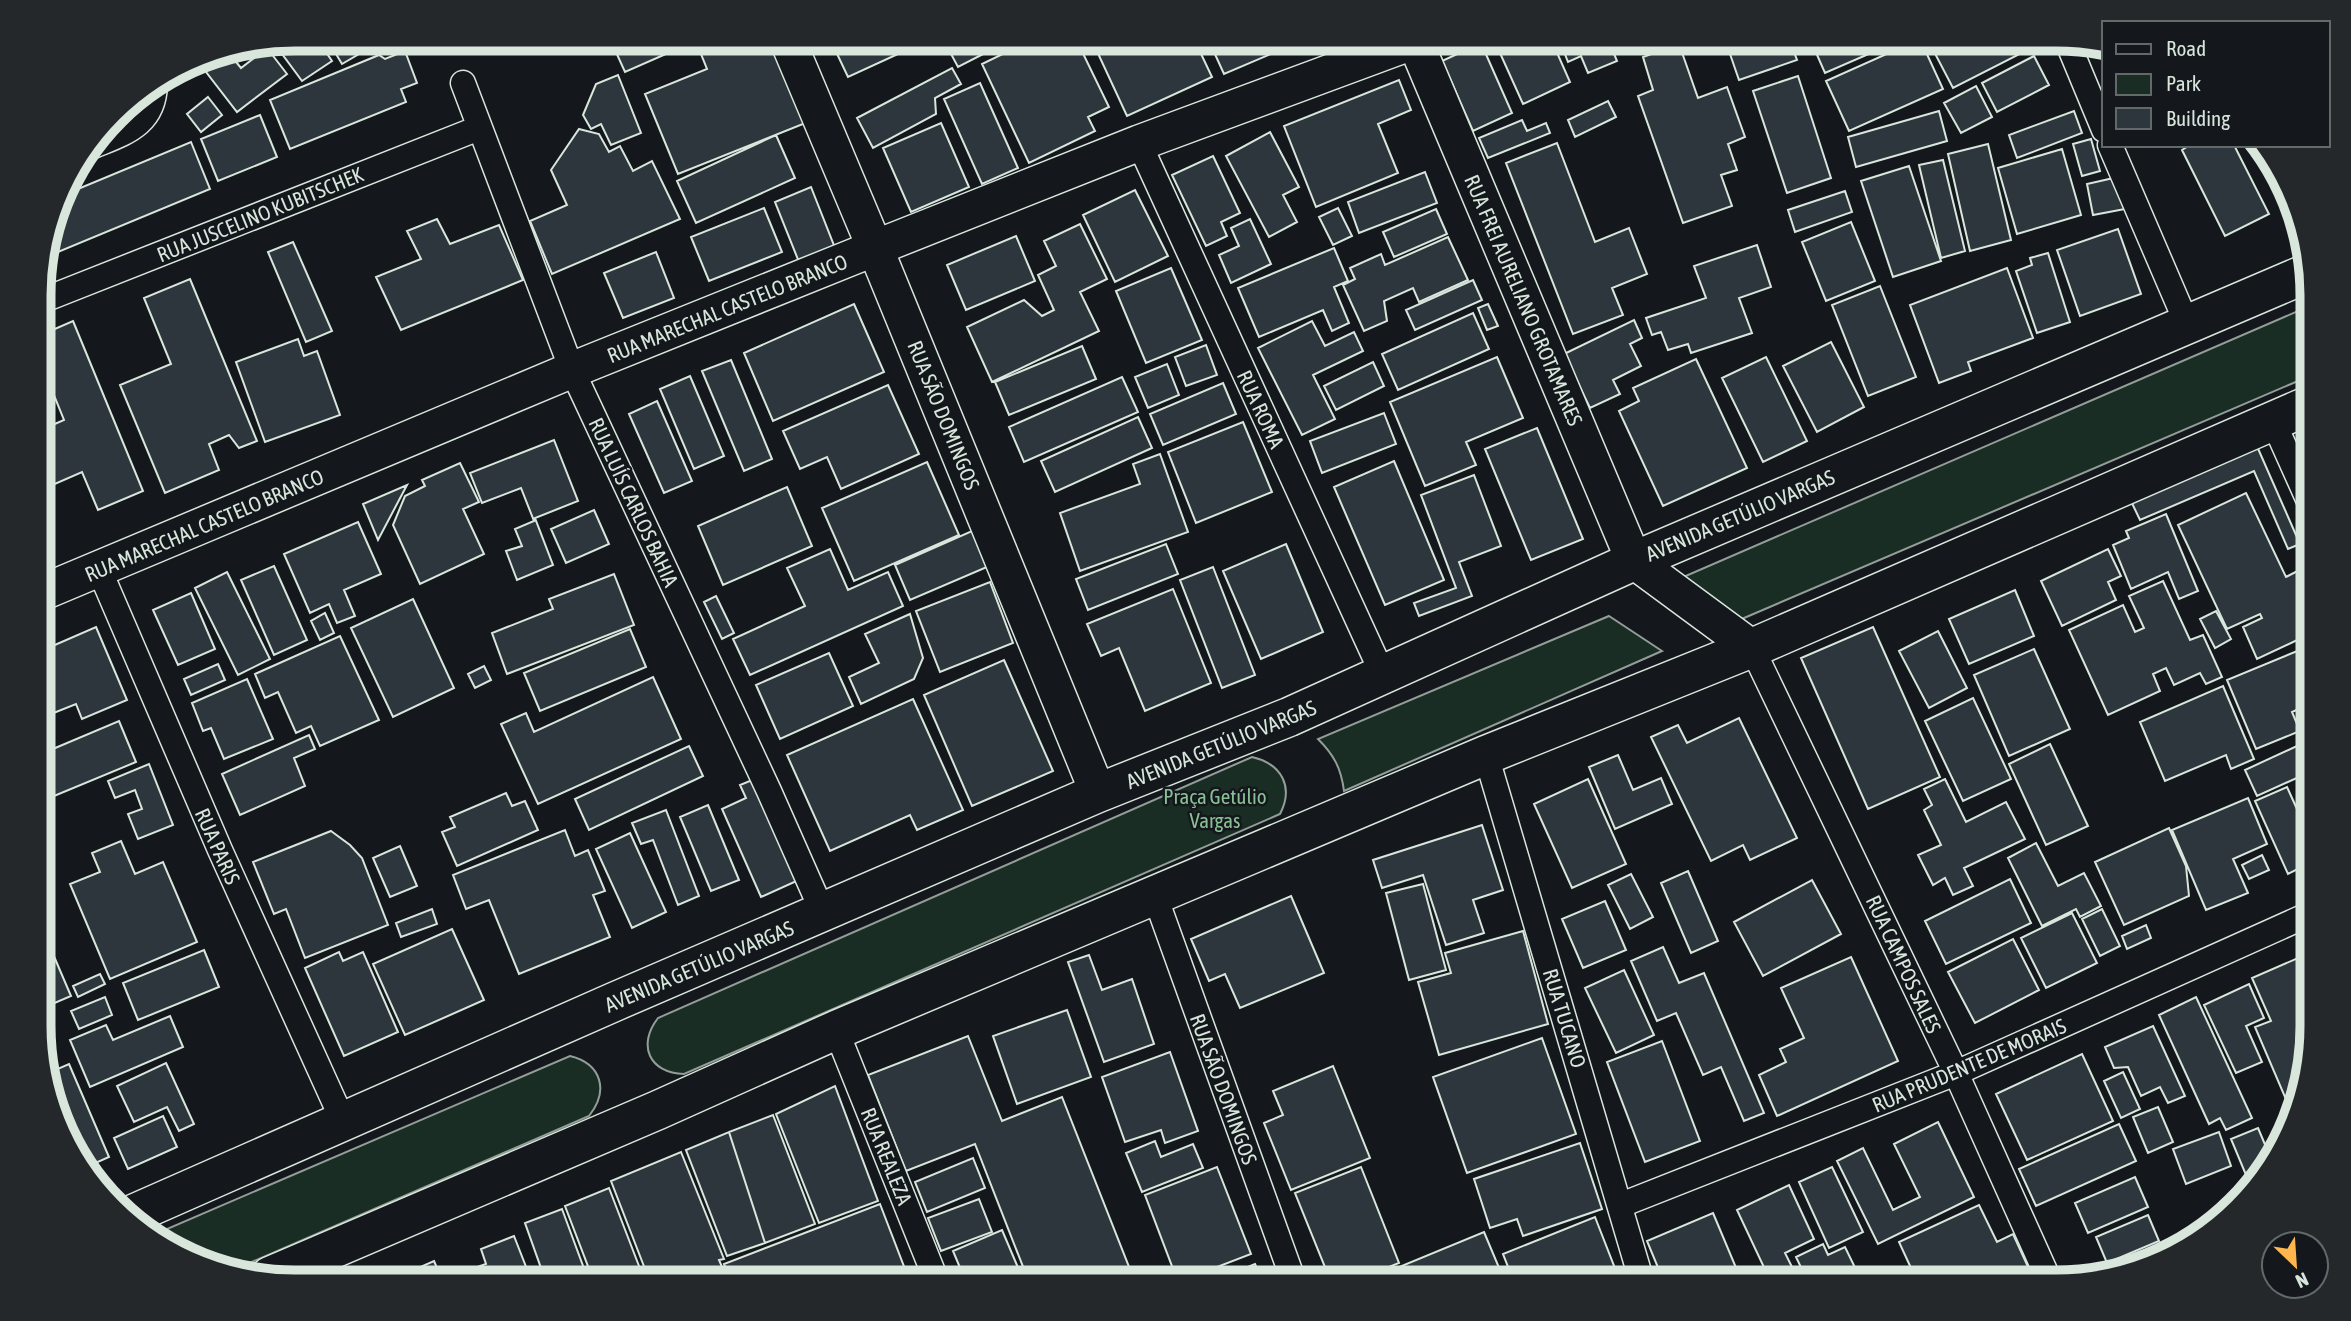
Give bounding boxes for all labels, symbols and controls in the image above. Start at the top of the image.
legend [2102,21,2330,147]
text: Road [2166,36,2206,60]
text: Park [2166,71,2201,95]
text: Building [2166,106,2230,130]
street label: RUA JUSCELINO KUBITSCHEK [153,161,367,266]
street label: RUA FREI AURELIANO GROTAMARES [1460,171,1588,429]
street label: RUA MARECHAL CASTELO BRANCO [603,249,851,367]
street label: RUA SÃO DOMINGOS [903,337,985,493]
street label: RUA ROMA [1233,366,1290,452]
street label: RUA LUÍS CARLOS BAHIA [584,414,684,591]
street label: RUA MARECHAL CASTELO BRANCO [81,464,327,586]
street label: AVENIDA GETÚLIO VARGAS [1642,464,1838,566]
street label: AVENIDA GETÚLIO VARGAS [1122,695,1320,793]
park label: Praça Getúlio Vargas [1163,784,1267,832]
street label: RUA PARIS [191,804,245,888]
street label: RUA CAMPOS SALES [1862,891,1946,1037]
street label: AVENIDA GETÚLIO VARGAS [601,915,797,1017]
street label: RUA TUCANO [1539,966,1591,1070]
street label: RUA SÃO DOMINGOS [1186,1010,1262,1168]
street label: RUA PRUDENTE DE MORAIS [1868,1013,2070,1117]
street label: RUA REALEZA [857,1104,918,1209]
north arrow [2260,1230,2330,1300]
text: N [2292,1268,2312,1293]

